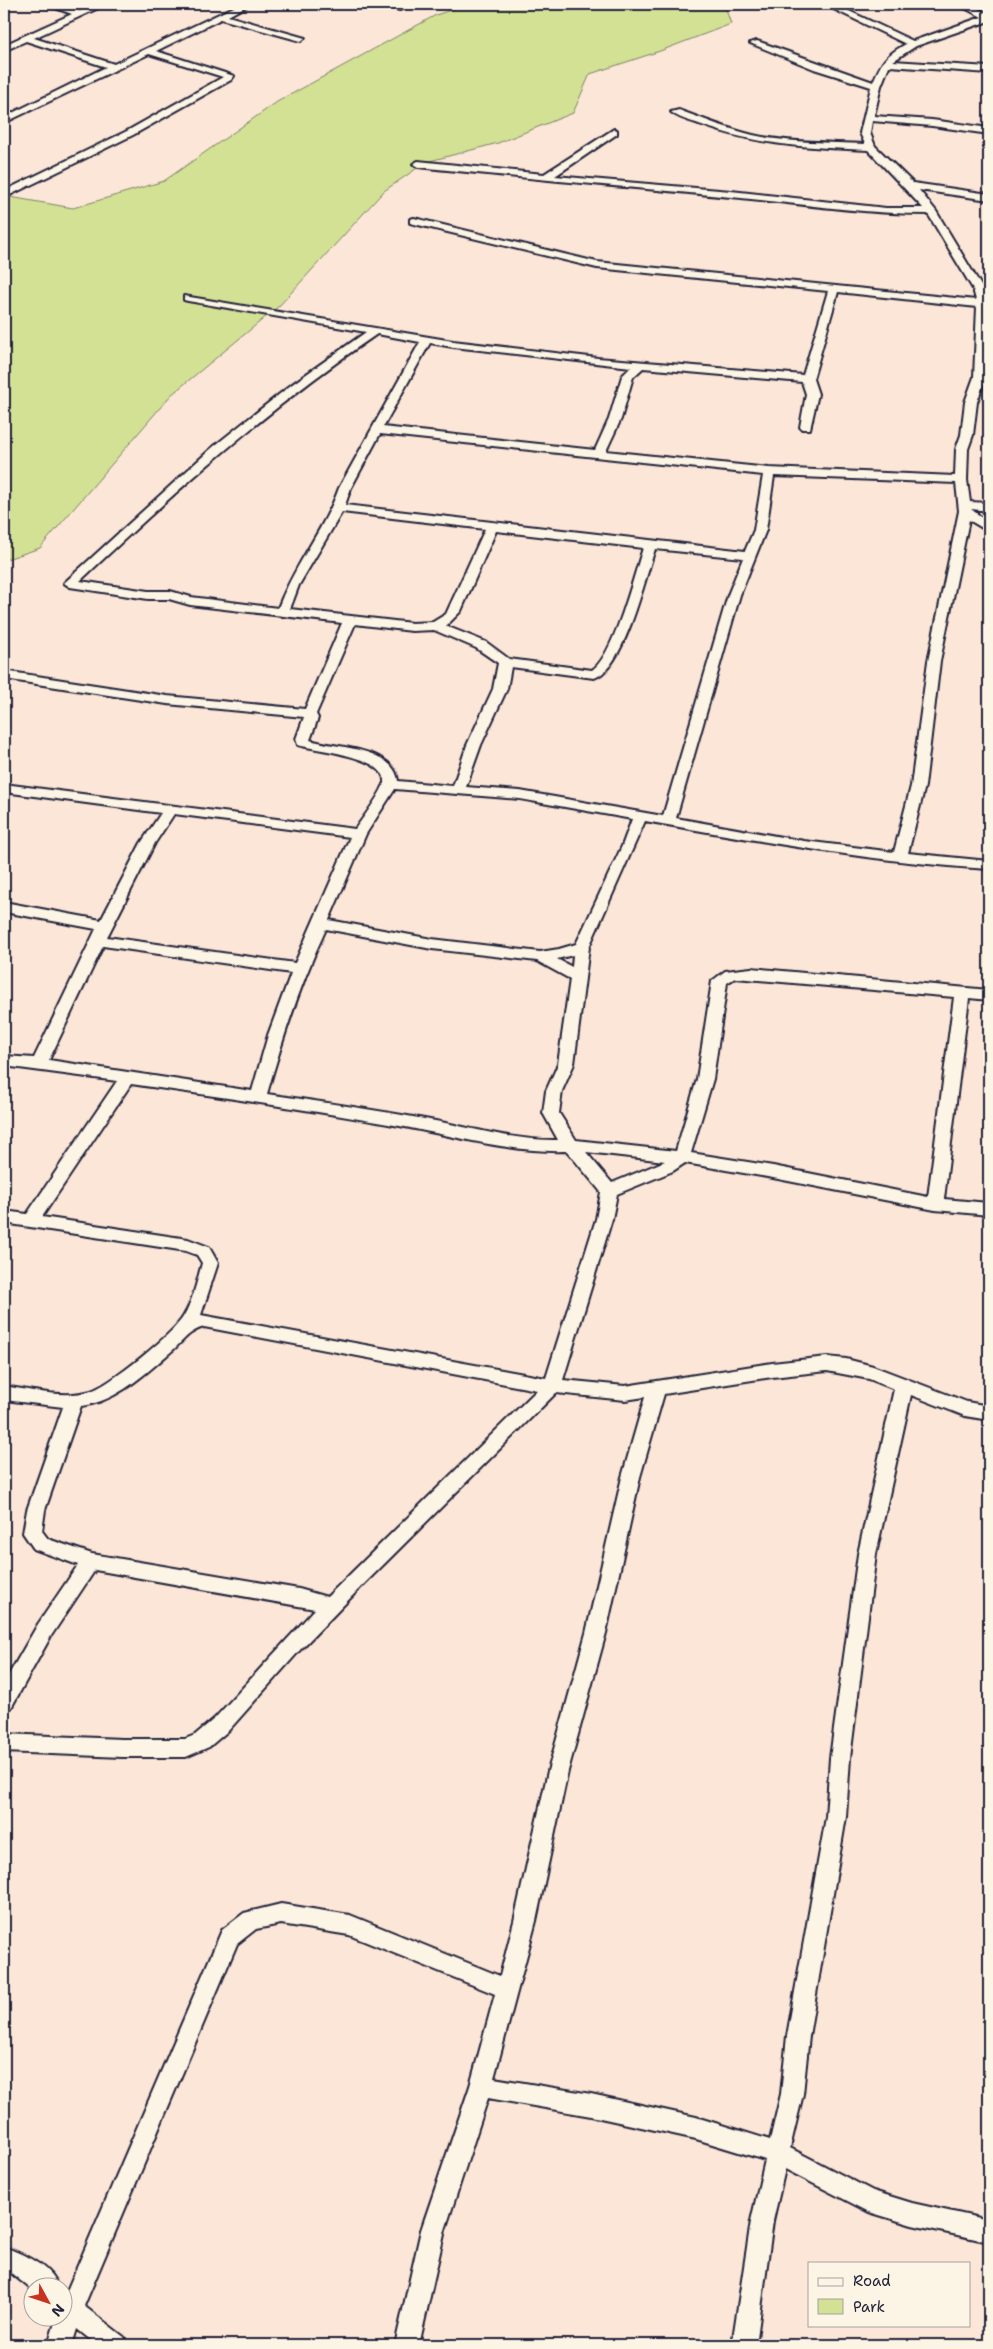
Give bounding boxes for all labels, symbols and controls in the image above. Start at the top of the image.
legend [808,2262,970,2326]
text: Road [853,2271,891,2291]
north arrow [22,2276,72,2326]
text: Park [853,2297,885,2317]
text: N [47,2300,68,2320]

